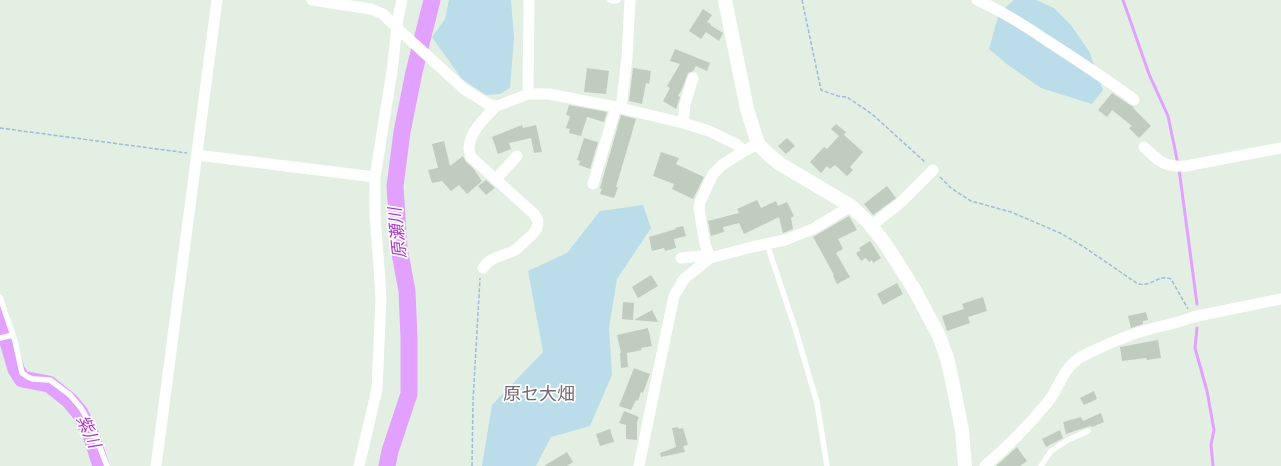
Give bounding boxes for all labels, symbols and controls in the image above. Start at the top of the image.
water label: 原瀬川 [386,207,412,259]
district label: 原セ大畑 [503,385,575,407]
water label: 紫川 [71,412,103,452]

